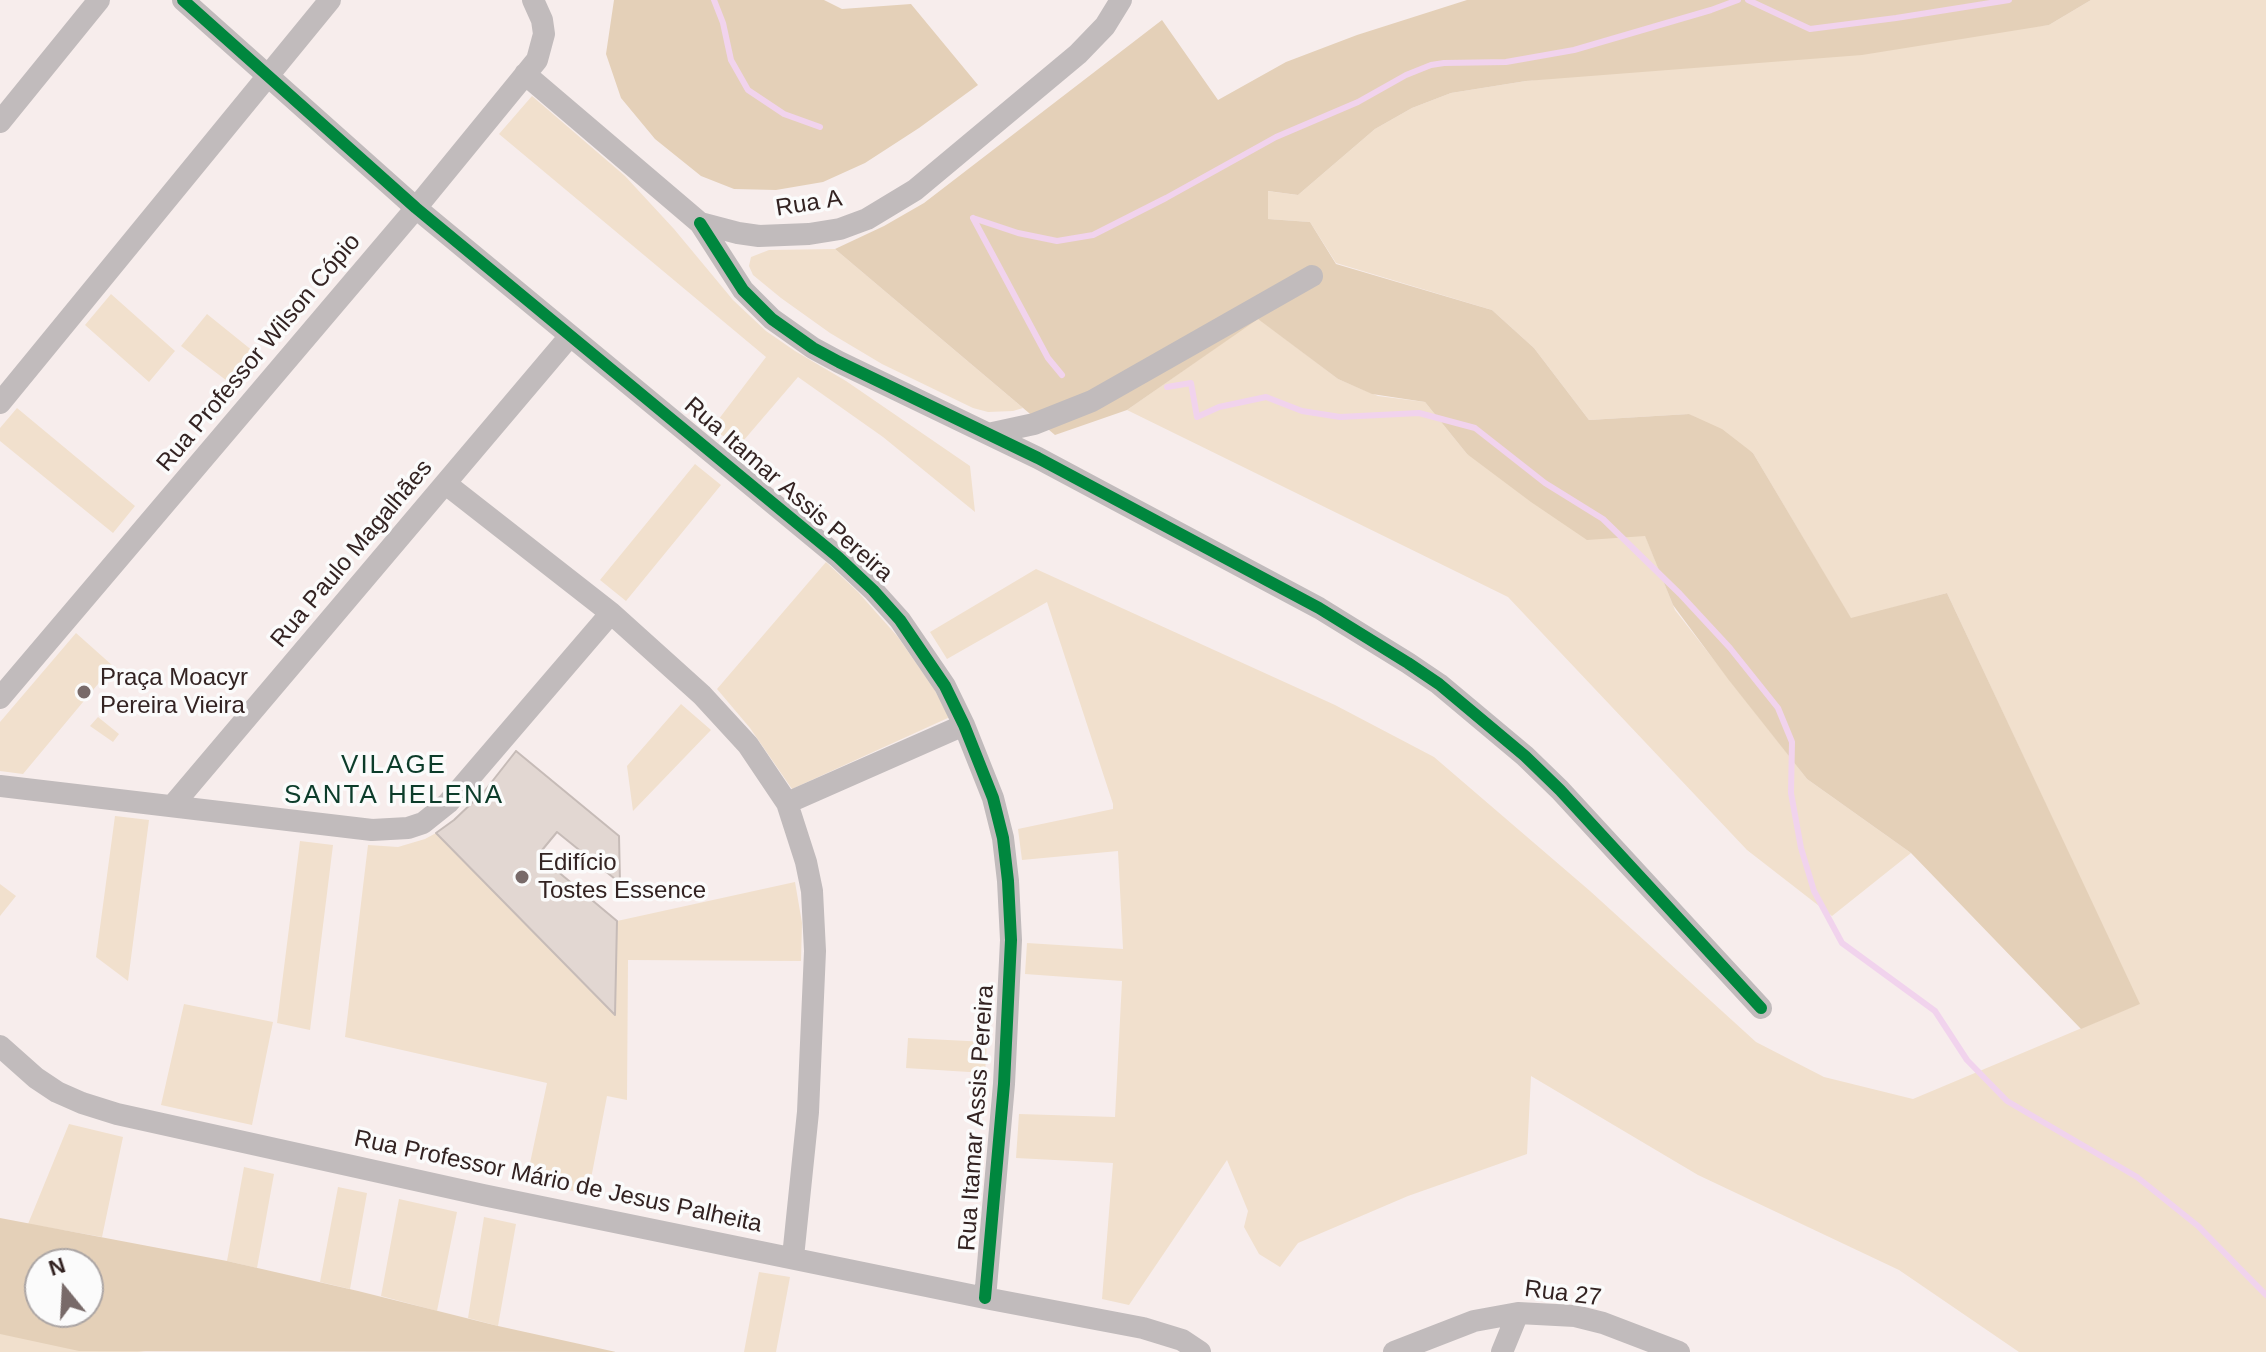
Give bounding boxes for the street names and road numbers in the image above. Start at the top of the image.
street label: Rua A [774,185,844,223]
street label: Rua Professor Wilson Cópio [151,228,367,478]
street label: Rua Itamar Assis Pereira [678,392,898,588]
street label: Rua Paulo Magalhães [265,454,439,654]
street label: Rua Itamar Assis Pereira [953,984,1001,1252]
street label: Rua Professor Mário de Jesus Palheita [351,1125,765,1239]
street label: Rua 27 [1523,1275,1603,1313]

